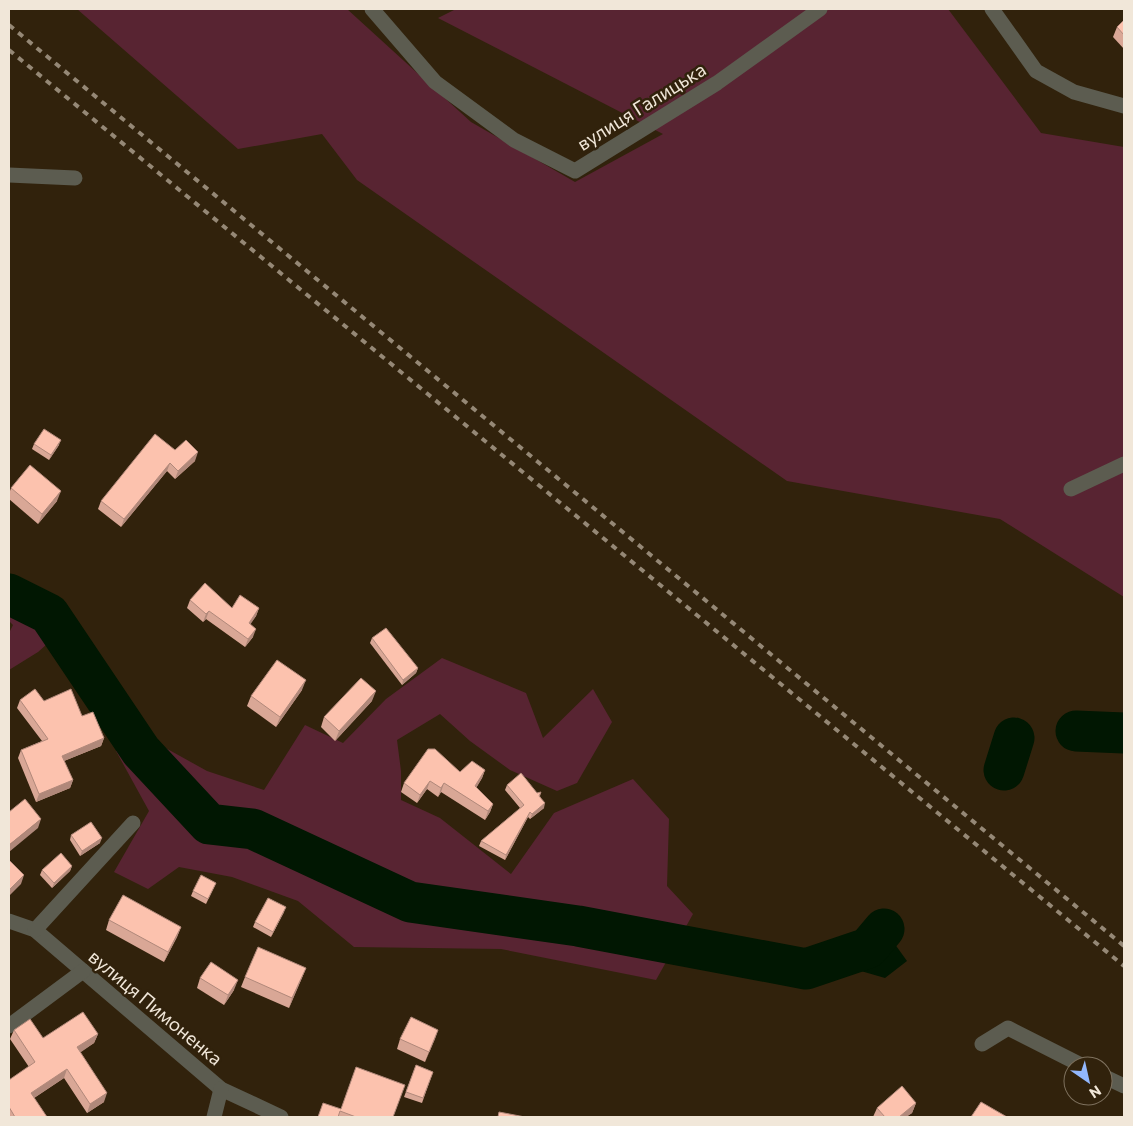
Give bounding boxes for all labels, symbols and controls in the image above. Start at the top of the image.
street label: вулиця Галицька [572,57,710,155]
street label: вулиця Пимоненка [85,944,227,1070]
north arrow [1063,1056,1113,1106]
text: N [1086,1082,1105,1102]

